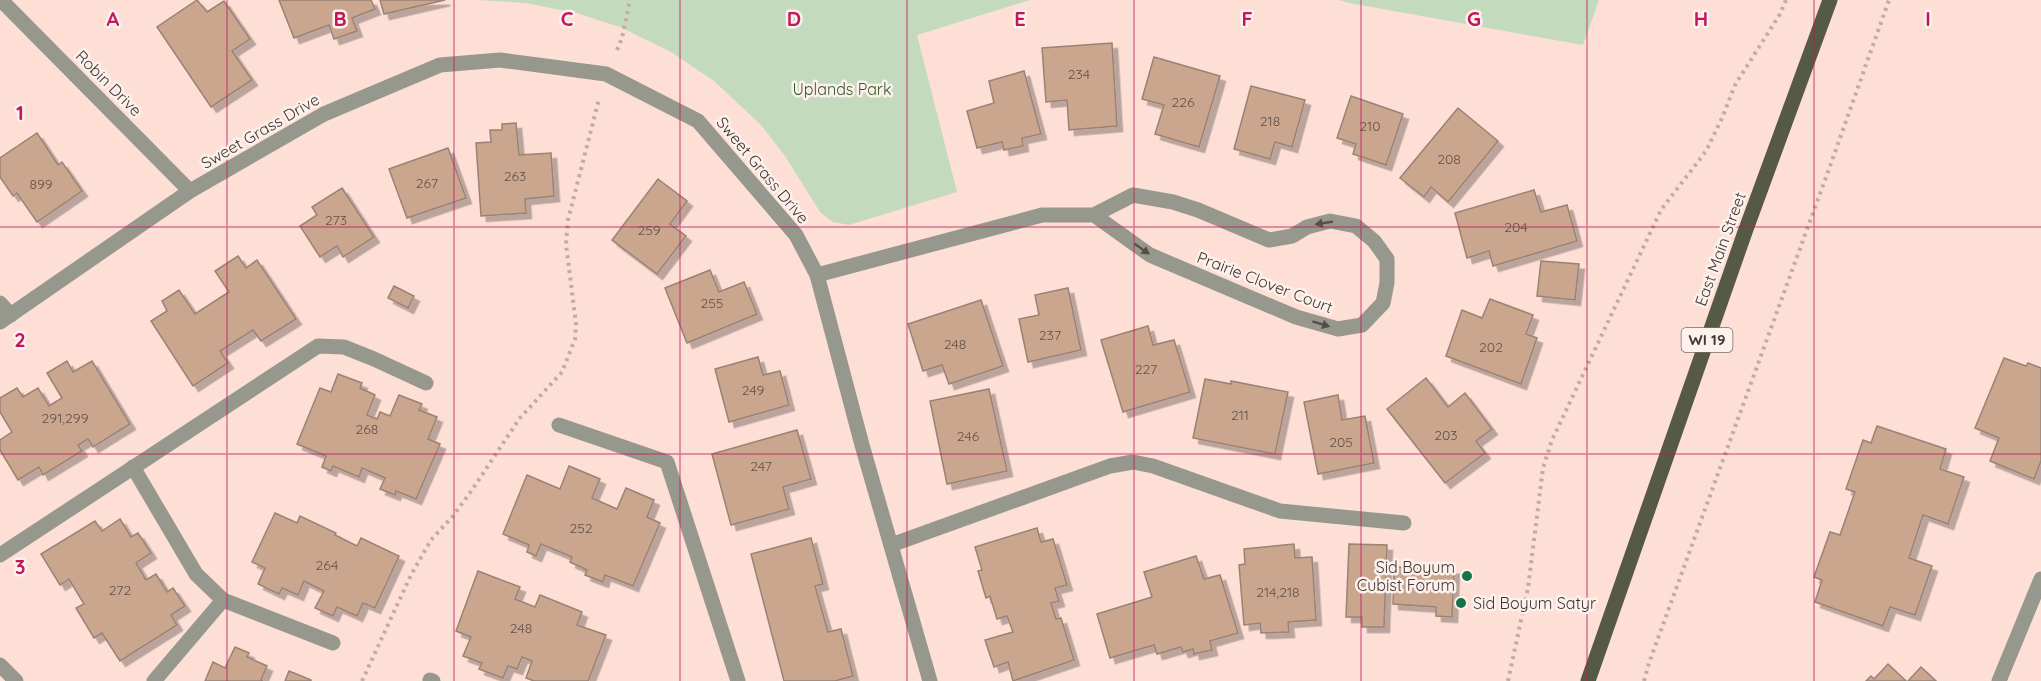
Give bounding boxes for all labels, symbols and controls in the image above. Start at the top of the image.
text: A [107,6,120,31]
text: B [333,6,347,31]
text: C [561,6,574,31]
text: D [787,6,801,31]
text: E [1014,6,1026,31]
text: F [1241,6,1253,31]
text: G [1467,6,1481,31]
text: H [1694,6,1708,31]
text: I [1925,6,1931,31]
street label: Robin Drive [72,46,146,120]
house number: 234 [1068,65,1090,83]
park label: Uplands Park [792,79,892,99]
street label: Sweet Grass Drive [197,89,323,173]
house number: 226 [1171,93,1195,111]
text: 1 [16,100,24,125]
street label: Sweet Grass Drive [712,112,814,228]
house number: 218 [1260,112,1280,130]
house number: 210 [1359,117,1381,135]
house number: 208 [1437,150,1461,168]
house number: 263 [504,167,526,185]
house number: 267 [416,174,438,192]
house number: 899 [29,175,53,193]
street label: East Main Street [1690,189,1750,309]
house number: 273 [325,211,347,229]
house number: 204 [1504,218,1528,236]
one-way arrow [1315,219,1334,228]
house number: 259 [637,221,661,239]
one-way arrow [1133,243,1149,255]
street label: Prairie Clover Court [1194,247,1336,317]
house number: 255 [700,294,724,312]
one-way arrow [1312,320,1330,329]
house number: 237 [1039,326,1061,344]
text: 2 [14,327,26,352]
road number: WI 19 [1682,328,1732,352]
house number: 248 [944,335,966,353]
house number: 202 [1479,338,1503,356]
house number: 227 [1135,360,1157,378]
house number: 249 [742,381,764,399]
house number: 211 [1231,406,1249,424]
house number: 291,299 [42,409,89,427]
house number: 268 [356,420,378,438]
house number: 203 [1434,426,1458,444]
house number: 246 [957,427,980,445]
house number: 205 [1329,433,1353,451]
house number: 247 [750,457,772,475]
house number: 252 [569,519,593,537]
text: 3 [15,554,25,579]
house number: 264 [316,556,338,574]
place label: Sid Boyum Cubist Forum [1357,557,1455,595]
marker: Sid Boyum Cubist Forum [1460,569,1474,583]
house number: 272 [109,581,131,599]
house number: 214,218 [1256,583,1300,601]
place label: Sid Boyum Satyr [1473,593,1596,613]
marker: Sid Boyum Satyr [1454,596,1468,610]
house number: 248 [510,619,532,637]

